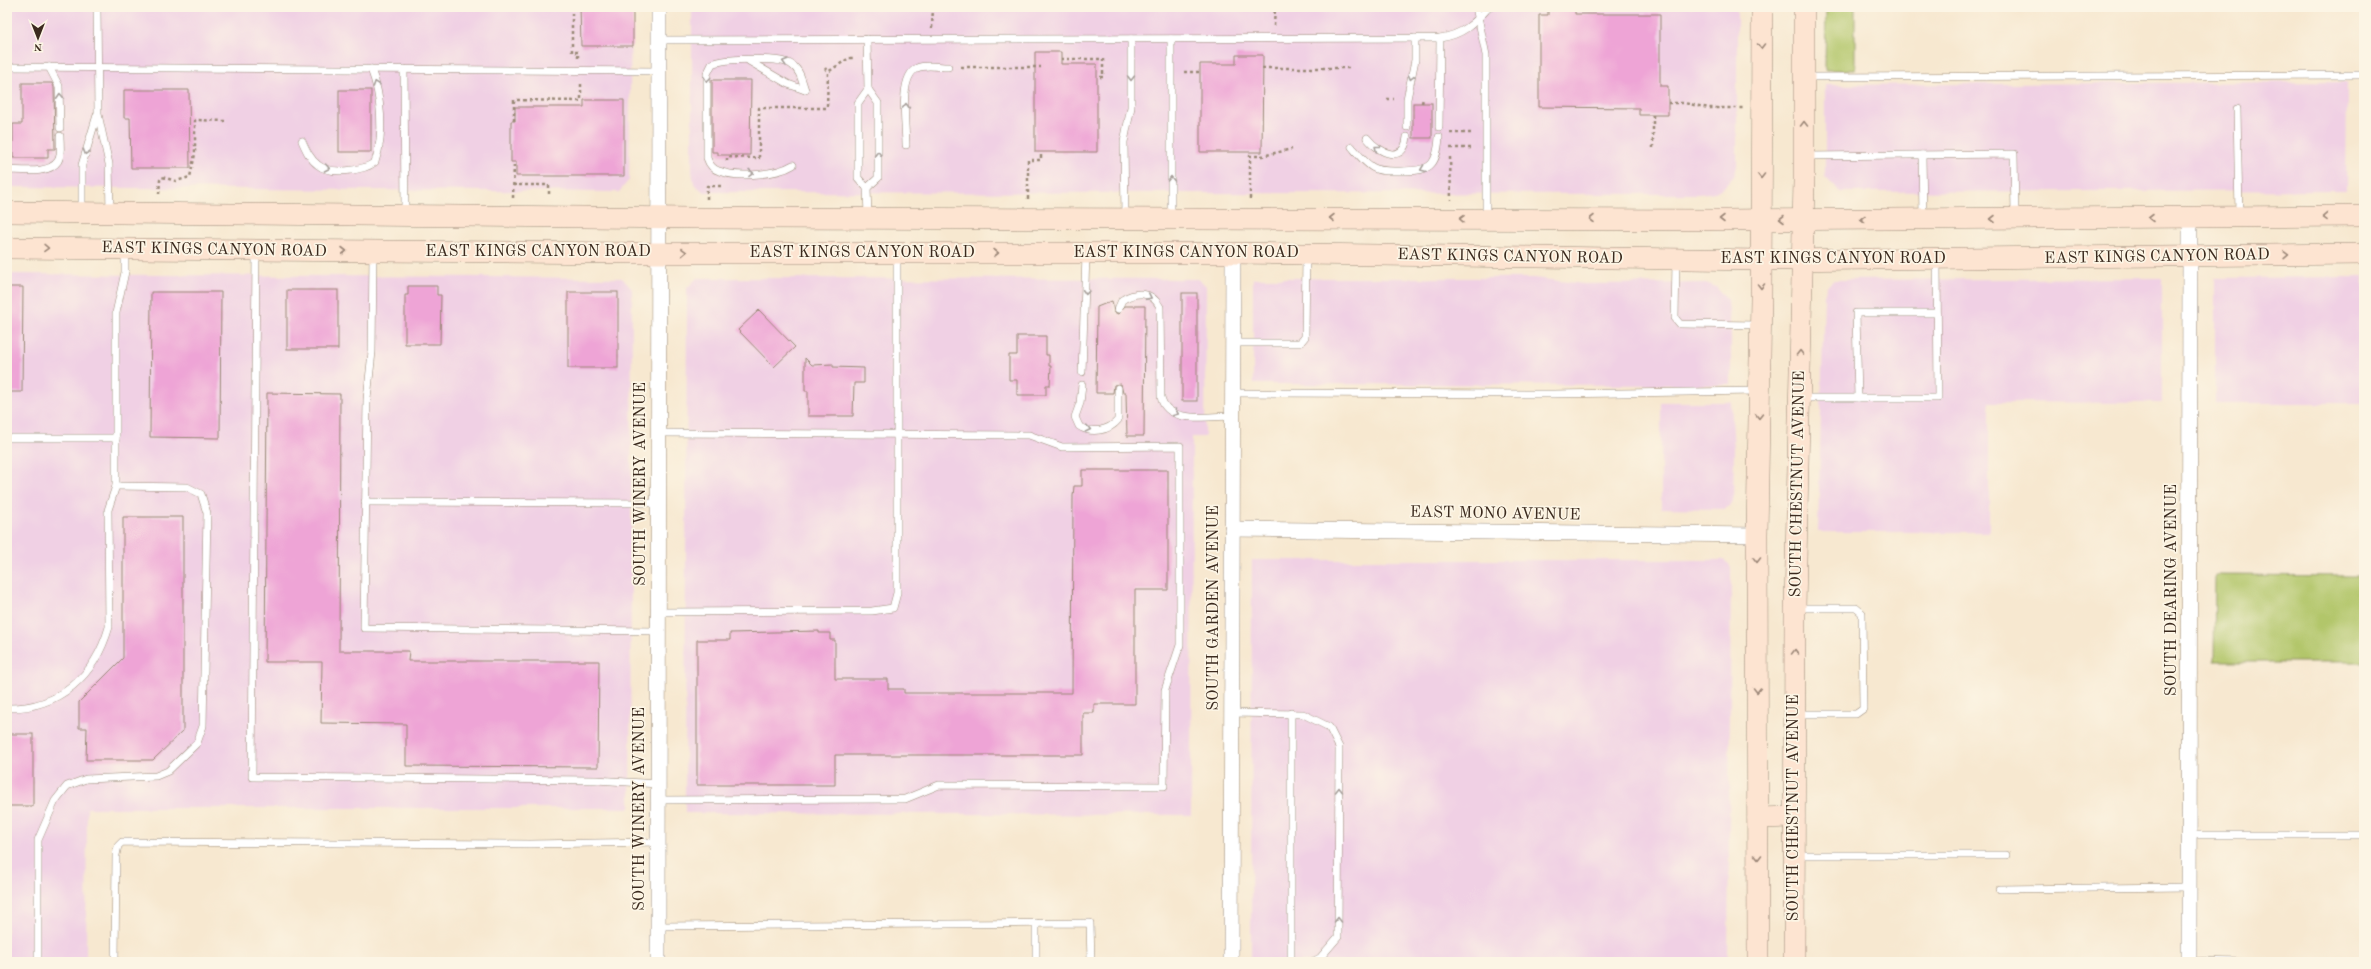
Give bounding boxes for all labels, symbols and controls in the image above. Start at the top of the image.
north arrow [18,18,58,58]
text: N [33,41,42,52]
one-way arrow [1757,43,1765,49]
one-way arrow [781,59,788,67]
one-way arrow [1407,73,1415,80]
one-way arrow [703,75,712,82]
one-way arrow [1127,75,1135,81]
one-way arrow [373,80,381,87]
one-way arrow [56,93,65,99]
one-way arrow [901,103,910,109]
one-way arrow [1800,121,1808,127]
one-way arrow [1374,146,1381,153]
one-way arrow [82,148,91,155]
one-way arrow [874,151,882,157]
one-way arrow [324,164,330,172]
one-way arrow [1420,164,1427,172]
one-way arrow [748,169,754,177]
one-way arrow [1757,173,1765,179]
one-way arrow [1167,176,1175,182]
one-way arrow [2322,213,2328,221]
one-way arrow [1329,214,1335,222]
one-way arrow [2148,214,2154,222]
one-way arrow [1459,215,1465,223]
one-way arrow [1589,215,1595,223]
one-way arrow [1719,215,1725,223]
one-way arrow [1779,215,1785,223]
one-way arrow [1860,215,1866,223]
one-way arrow [1990,215,1996,223]
street label: EAST KINGS CANYON ROAD [101,240,327,260]
one-way arrow [43,244,49,252]
street label: EAST KINGS CANYON ROAD [425,244,651,260]
street label: EAST KINGS CANYON ROAD [749,245,975,261]
street label: EAST KINGS CANYON ROAD [1073,245,1299,261]
one-way arrow [341,247,347,255]
street label: EAST KINGS CANYON ROAD [1397,247,1623,267]
street label: EAST KINGS CANYON ROAD [2044,247,2270,267]
one-way arrow [681,248,687,256]
one-way arrow [993,249,999,257]
street label: EAST KINGS CANYON ROAD [1720,251,1946,267]
one-way arrow [2283,251,2289,260]
one-way arrow [1757,283,1765,289]
one-way arrow [1081,289,1090,295]
one-way arrow [1145,292,1152,300]
one-way arrow [1796,350,1804,356]
street label: SOUTH CHESTNUT AVENUE [1788,370,1808,598]
street label: SOUTH WINERY AVENUE [633,382,649,586]
one-way arrow [1172,409,1179,417]
one-way arrow [1755,413,1763,419]
one-way arrow [1085,424,1092,432]
street label: SOUTH DEARING AVENUE [2164,484,2180,696]
street label: SOUTH GARDEN AVENUE [1206,505,1222,711]
street label: EAST MONO AVENUE [1410,505,1580,523]
one-way arrow [1753,557,1761,563]
one-way arrow [1791,649,1799,655]
one-way arrow [1753,687,1761,693]
street label: SOUTH CHESTNUT AVENUE [1786,695,1802,921]
street label: SOUTH WINERY AVENUE [632,707,648,911]
one-way arrow [1334,787,1343,793]
one-way arrow [1754,854,1762,860]
one-way arrow [1334,917,1342,923]

